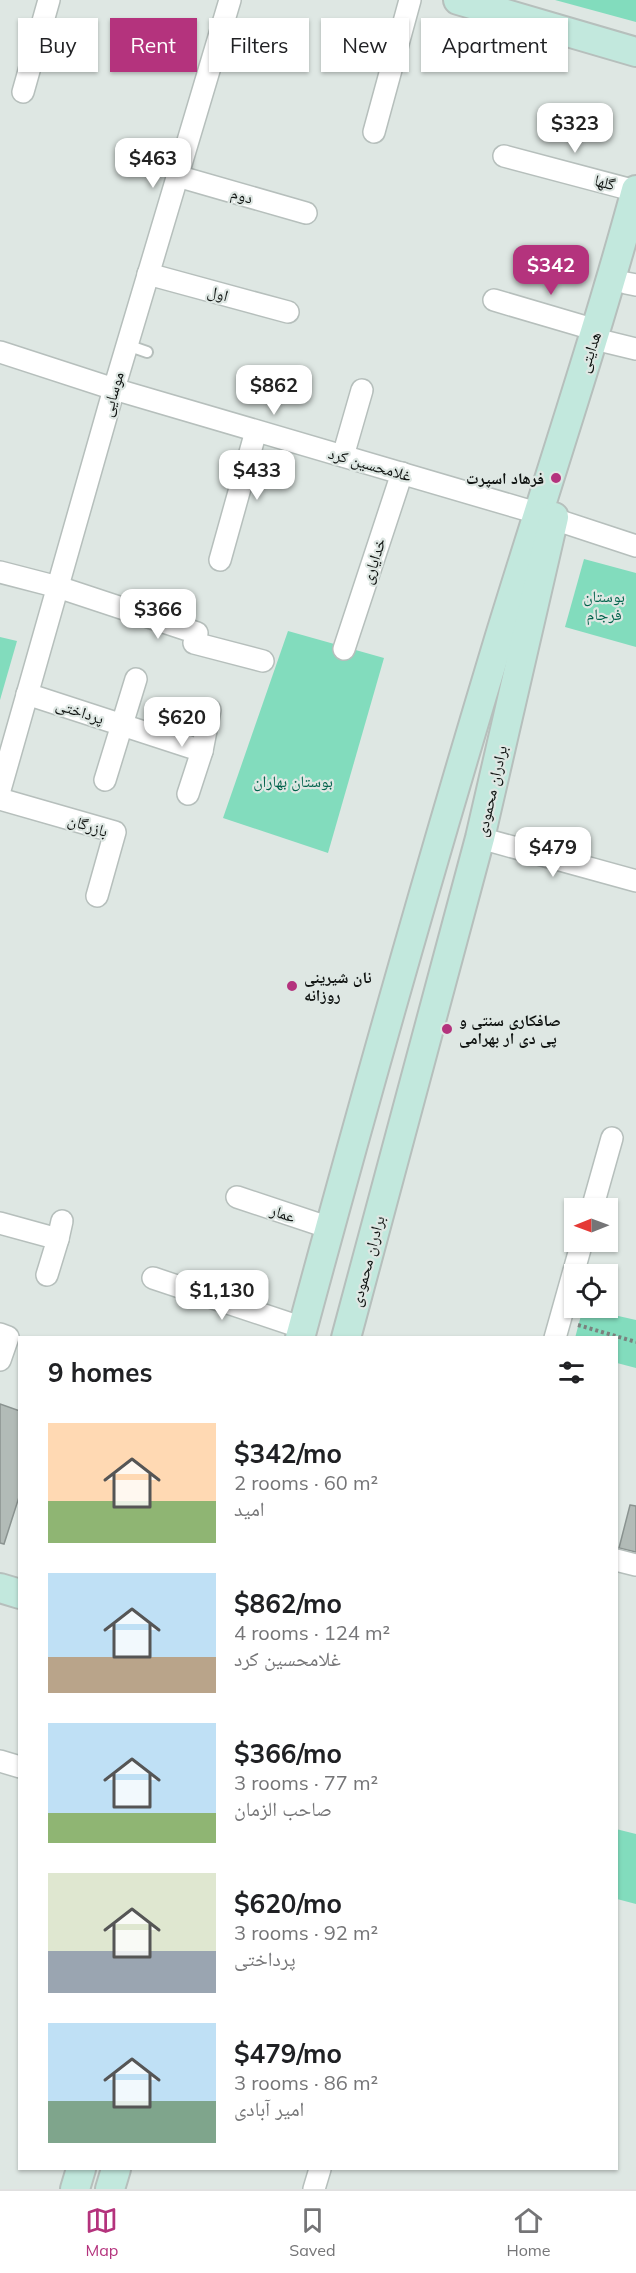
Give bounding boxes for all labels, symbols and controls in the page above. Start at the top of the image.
chip: Buy [18,18,98,72]
chip: Rent [110,18,197,72]
chip: Filters [209,18,309,72]
chip: New [321,18,409,72]
chip: Apartment [421,18,568,72]
pin: $323 [539,103,611,154]
text: $323 [551,110,599,135]
pin: $463 [117,138,189,189]
text: $463 [129,145,177,170]
street label: گلها [592,170,618,194]
street label: دوم [228,182,255,209]
pin: $342 [515,245,587,296]
text: $342 [527,252,575,277]
street label: اول [205,281,231,306]
street label: هدایتی [573,329,606,375]
pin: $862 [238,365,310,416]
street label: موسایی [96,369,129,419]
text: $862 [250,372,298,397]
street label: غلامحسین کرد [326,443,414,486]
pin: $433 [221,450,293,501]
text: $433 [233,457,281,482]
place label: فرهاد اسپرت [466,468,544,488]
marker: فرهاد اسپرت [549,471,563,485]
street label: خدایاری [356,535,391,587]
park label: بوستان فرجام [583,586,625,625]
pin: $366 [122,589,194,640]
text: $366 [134,596,182,621]
street label: پرداختی [53,694,107,729]
pin: $620 [146,697,218,748]
text: $620 [158,704,206,729]
street label: برادران محمودی [471,743,512,839]
park label: بوستان بهاران [253,771,333,792]
street label: بازرگان [65,809,111,842]
pin: $479 [517,827,589,878]
text: $479 [529,834,577,859]
place label: نان شیرینی روزانه [304,967,372,1005]
marker: نان شیرینی روزانه [285,979,299,993]
place label: صافکاری سنتی و پی دی ار بهرامی [459,1010,561,1048]
marker: صافکاری سنتی و پی دی ار بهرامی [440,1022,454,1036]
north arrow [564,1198,618,1252]
map controls [564,1198,618,1318]
street label: عمار [267,1199,298,1226]
street label: برادران محمودی [345,1213,390,1309]
button: locate [564,1264,618,1318]
pin: $1,130 [173,1270,271,1321]
text: $1,130 [190,1277,254,1302]
text: 9 homes [48,1356,152,1389]
icon: filters [555,1356,588,1389]
text: $342/mo [234,1437,342,1470]
icon: home [96,1447,168,1519]
text: 2 rooms · 60 m² [234,1470,378,1495]
text: امید [234,1496,265,1521]
text: $862/mo [234,1587,342,1620]
icon: home [96,1597,168,1669]
text: 4 rooms · 124 m² [234,1620,390,1645]
text: غلامحسین کرد [234,1646,341,1671]
text: $366/mo [234,1737,342,1770]
icon: home [96,1747,168,1819]
text: 3 rooms · 77 m² [234,1770,378,1795]
text: صاحب الزمان [234,1796,332,1821]
text: $620/mo [234,1887,342,1920]
icon: home [96,1897,168,1969]
text: 3 rooms · 92 m² [234,1920,378,1945]
text: پرداختی [234,1946,296,1971]
text: $479/mo [234,2037,342,2070]
icon: home [96,2047,168,2119]
text: 3 rooms · 86 m² [234,2070,378,2095]
text: امیر آبادی [234,2096,304,2121]
tab: Map [85,2204,118,2260]
tab: Saved [289,2204,336,2260]
tab: Home [506,2204,551,2260]

